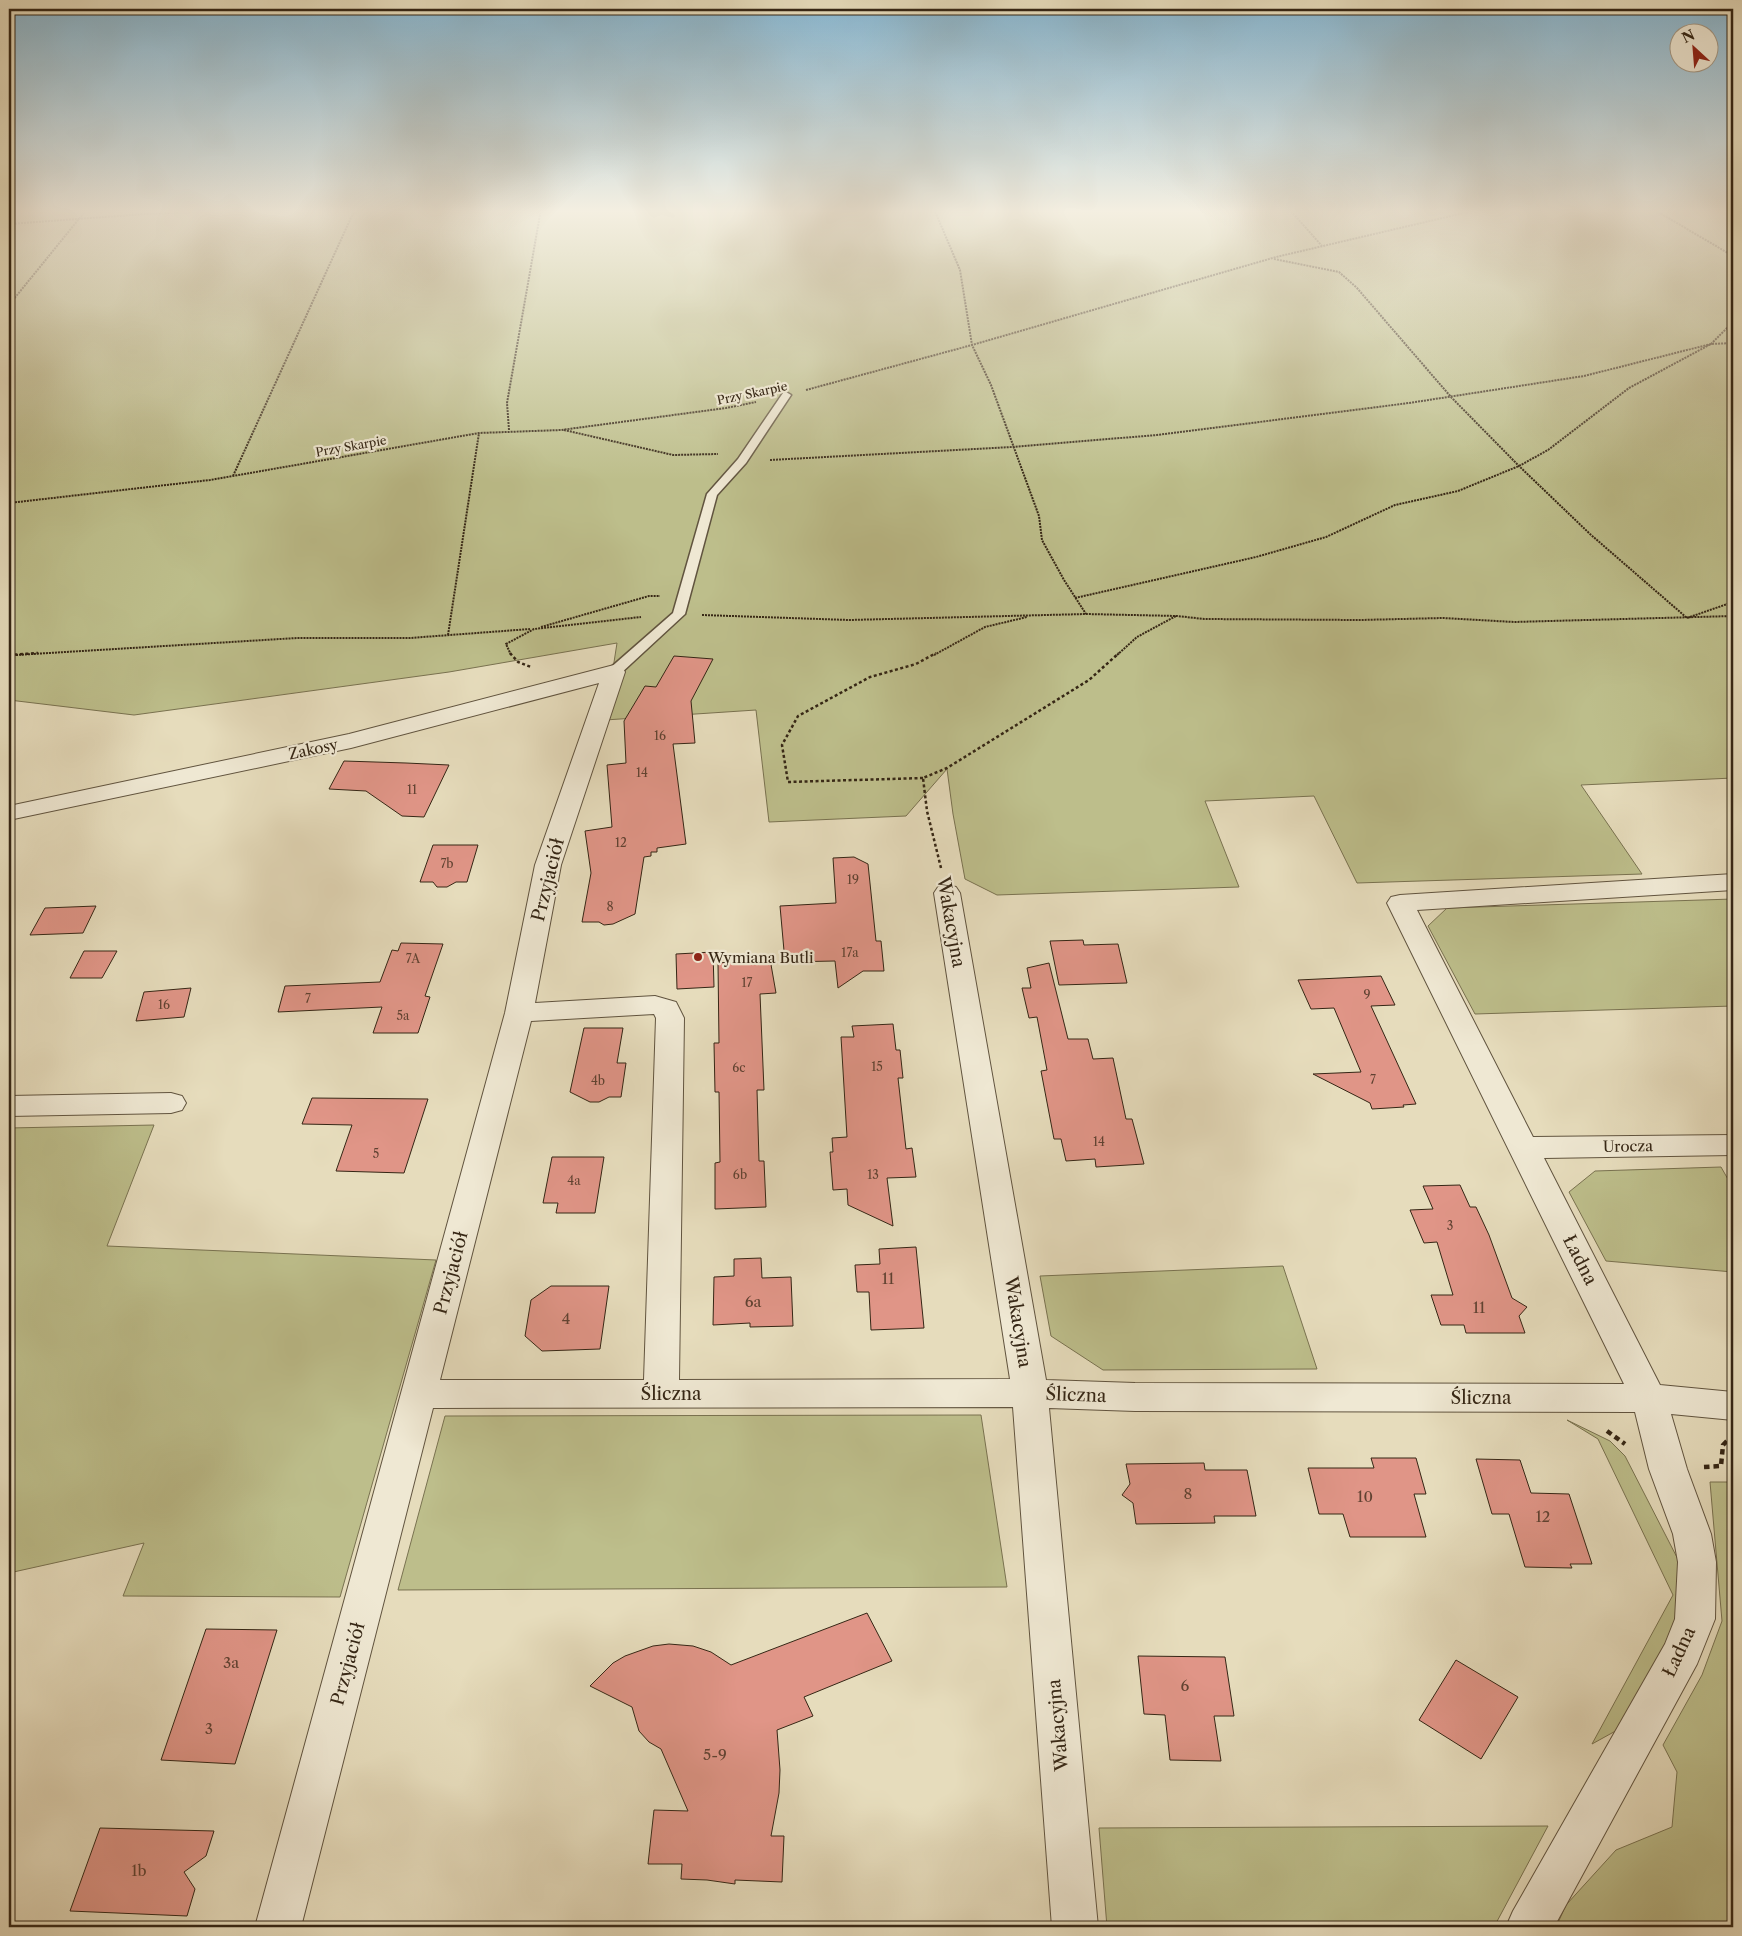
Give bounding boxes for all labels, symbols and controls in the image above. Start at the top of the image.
north arrow [1670,22,1720,72]
text: N [1679,26,1698,47]
street label: Przy Skarpie [715,378,789,408]
street label: Przy Skarpie [314,432,388,460]
house number: 16 [654,728,666,743]
street label: Zakosy [287,734,340,764]
house number: 14 [636,765,648,780]
house number: 11 [407,782,417,797]
house number: 12 [615,835,627,850]
street label: Przyjaciół [527,836,569,924]
house number: 7b [440,856,454,871]
house number: 19 [847,872,859,887]
street label: Wakacyjna [932,874,970,970]
house number: 8 [606,899,614,914]
house number: 17a [841,945,859,960]
place label: Wymiana Butli [707,948,814,967]
house number: 7A [406,951,421,966]
marker: Wymiana Butli [692,951,704,963]
house number: 17 [742,975,753,990]
house number: 9 [1363,987,1371,1002]
house number: 7 [305,991,311,1006]
house number: 16 [158,997,170,1012]
house number: 5a [397,1008,410,1023]
house number: 15 [871,1059,883,1074]
house number: 6c [732,1060,746,1075]
house number: 7 [1370,1072,1376,1087]
house number: 4b [591,1073,605,1088]
house number: 14 [1093,1134,1105,1149]
street label: Urocza [1603,1136,1653,1156]
house number: 5 [373,1146,379,1161]
house number: 6b [733,1167,747,1182]
house number: 13 [867,1167,879,1182]
house number: 4a [567,1173,581,1188]
house number: 3 [1447,1218,1453,1233]
street label: Przyjaciół [429,1229,473,1317]
street label: Ładna [1558,1231,1602,1289]
house number: 11 [882,1269,895,1288]
street label: Wakacyjna [1000,1274,1036,1370]
house number: 6a [745,1292,761,1311]
house number: 11 [1473,1298,1486,1317]
house number: 4 [562,1309,570,1328]
street label: Śliczna [640,1382,702,1405]
street label: Śliczna [1045,1382,1107,1407]
street label: Śliczna [1450,1386,1512,1409]
house number: 8 [1184,1484,1193,1503]
house number: 10 [1357,1487,1373,1506]
house number: 12 [1536,1507,1550,1526]
street label: Przyjaciół [326,1620,370,1708]
street label: Ładna [1658,1623,1700,1681]
house number: 3a [223,1653,239,1672]
house number: 6 [1181,1676,1190,1695]
street label: Wakacyjna [1043,1678,1073,1773]
house number: 3 [205,1719,213,1738]
house number: 5-9 [703,1745,727,1764]
house number: 1b [131,1861,147,1880]

